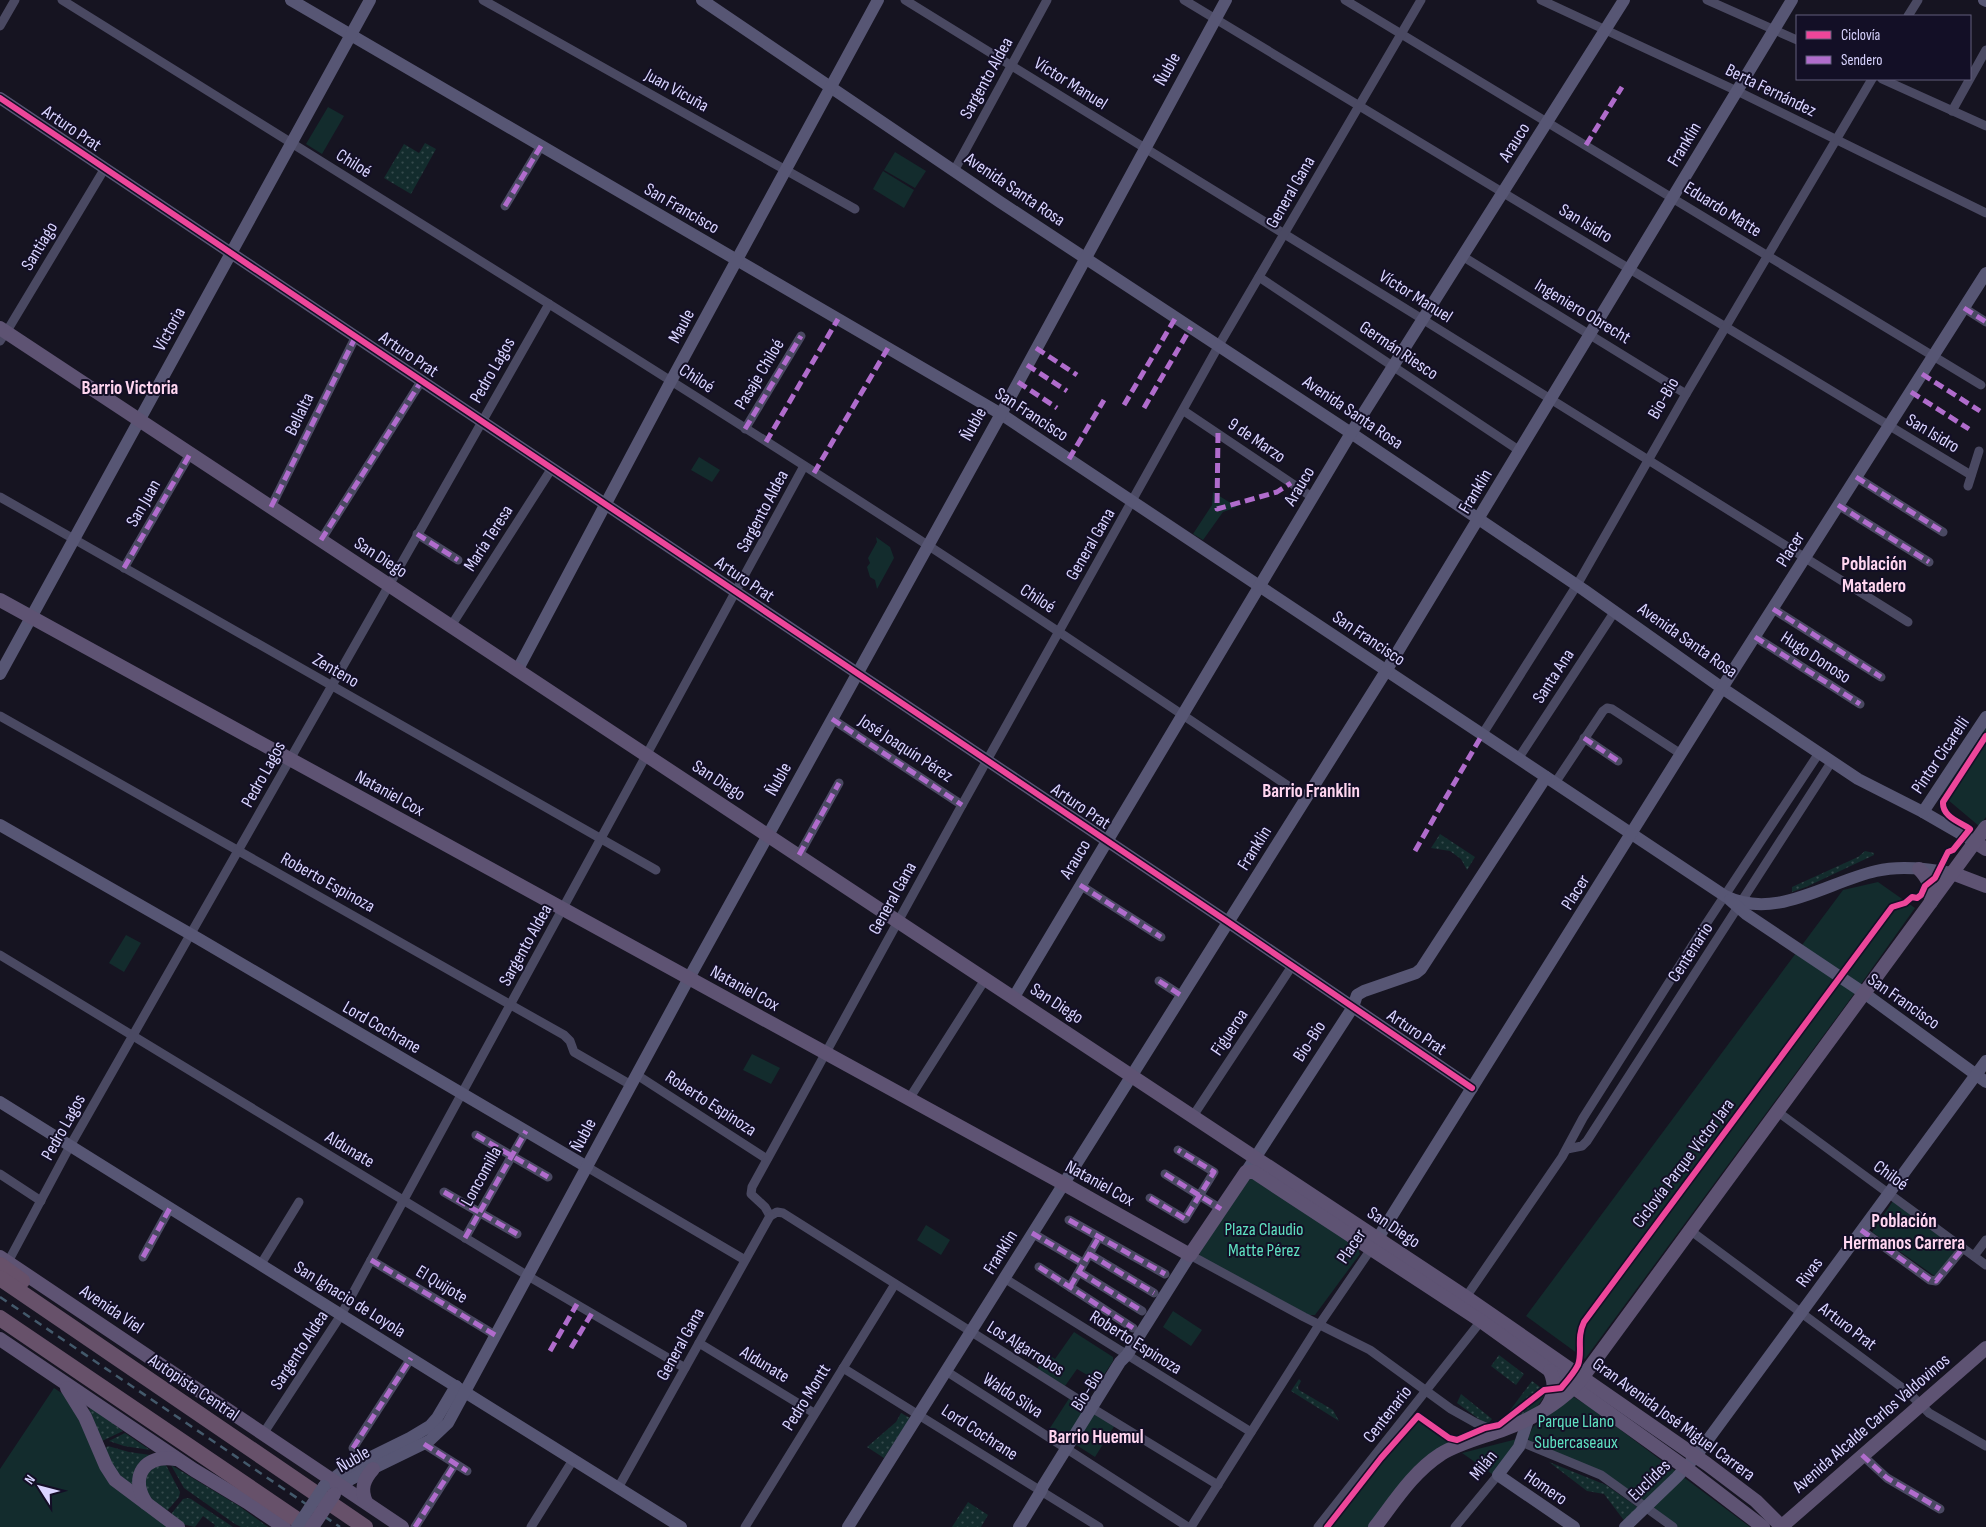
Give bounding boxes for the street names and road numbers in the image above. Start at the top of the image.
street label: Sargento Aldea [955,34,1017,123]
street label: Ñuble [1150,49,1185,90]
street label: Víctor Manuel [1030,53,1111,114]
street label: Berta Fernández [1722,59,1820,122]
street label: Juan Vicuña [640,64,712,117]
street label: Arturo Prat [37,101,106,156]
street label: Franklin [1663,118,1706,170]
street label: Arauco [1494,119,1534,166]
street label: Chiloé [332,144,375,182]
street label: Avenida Santa Rosa [960,148,1069,231]
street label: General Gana [1261,152,1319,232]
street label: Eduardo Matte [1680,177,1765,242]
street label: San Francisco [641,179,723,238]
street label: San Isidro [1555,199,1616,247]
street label: Santiago [17,218,62,274]
street label: Víctor Manuel [1375,266,1456,327]
street label: Ingeniero Obrecht [1531,275,1635,349]
street label: Victoria [149,304,190,355]
street label: Maule [664,306,699,347]
street label: Germán Riesco [1355,316,1442,384]
street label: Arturo Prat [374,327,443,382]
street label: Pedro Lagos [465,334,520,407]
street label: Pasaje Chiloé [730,335,789,413]
street label: Chiloé [675,359,718,398]
street label: Avenida Santa Rosa [1298,371,1407,454]
street label: Bio-Bio [1643,374,1684,423]
street label: San Francisco [991,383,1072,446]
street label: Bellalta [280,390,319,439]
street label: Ñuble [956,404,991,445]
street label: San Isidro [1902,409,1963,457]
street label: 9 de Marzo [1224,414,1290,467]
street label: Arauco [1279,463,1319,511]
street label: Franklin [1454,465,1497,517]
street label: Sargento Aldea [732,466,793,556]
street label: San Juan [122,476,165,531]
street label: María Teresa [459,501,518,575]
street label: General Gana [1061,504,1119,584]
street label: Placer [1772,528,1809,571]
street label: San Diego [350,532,411,582]
street label: Arturo Prat [710,552,779,607]
street label: Chiloé [1016,579,1059,618]
street label: Avenida Santa Rosa [1633,598,1741,682]
street label: San Francisco [1328,606,1409,670]
street label: Hugo Donoso [1777,627,1855,688]
street label: Santa Ana [1528,645,1579,707]
street label: Zenteno [309,649,363,692]
street label: José Joaquín Pérez [854,710,957,787]
street label: Pintor Cicarelli [1907,713,1974,798]
street label: Pedro Lagos [237,738,290,811]
street label: San Diego [688,755,749,805]
street label: Ñuble [761,759,796,800]
street label: Nataniel Cox [352,766,428,821]
street label: Arturo Prat [1046,779,1115,834]
street label: Franklin [1233,822,1276,874]
street label: Arauco [1055,836,1095,884]
street label: Roberto Espinoza [277,848,379,917]
street label: General Gana [864,858,921,938]
street label: Placer [1557,871,1594,914]
street label: Sargento Aldea [494,901,556,990]
street label: Centenario [1663,919,1717,986]
street label: Nataniel Cox [707,961,783,1016]
street label: San Francisco [1864,969,1944,1034]
street label: San Diego [1026,978,1087,1028]
street label: Lord Cochrane [339,997,425,1058]
street label: Figueroa [1206,1005,1253,1060]
street label: Arturo Prat [1382,1005,1451,1060]
street label: Bio-Bio [1289,1017,1330,1066]
street label: Roberto Espinoza [661,1066,760,1141]
street label: Pedro Lagos [37,1091,90,1164]
street label: Ciclovía Parque Víctor Jara [1628,1095,1739,1232]
street label: Ñuble [566,1115,601,1156]
street label: Aldunate [321,1126,378,1172]
street label: Loncomilla [457,1143,506,1210]
street label: Nataniel Cox [1062,1156,1138,1211]
street label: Chiloé [1869,1156,1912,1195]
street label: San Diego [1363,1202,1424,1253]
street label: Placer [1332,1225,1371,1268]
street label: Franklin [979,1226,1022,1278]
street label: Rivas [1792,1253,1827,1291]
street label: San Ignacio de Loyola [290,1257,409,1342]
street label: El Quijote [412,1261,471,1308]
street label: Avenida Viel [75,1280,147,1338]
street label: Arturo Prat [1814,1297,1881,1355]
street label: General Gana [652,1304,709,1384]
street label: Roberto Espinoza [1086,1306,1186,1379]
street label: Sargento Aldea [266,1307,333,1394]
street label: Los Algarrobos [983,1316,1068,1380]
street label: Aldunate [736,1341,793,1387]
street label: Autopista Central [144,1349,243,1425]
street label: Avenida Alcalde Carlos Valdovinos [1788,1349,1954,1498]
street label: Gran Avenida José Miguel Carrera [1588,1353,1759,1485]
street label: Pedro Montt [778,1360,835,1434]
street label: Bio-Bio [1067,1366,1108,1415]
street label: Waldo Silva [979,1368,1047,1423]
street label: Centenario [1359,1382,1416,1447]
street label: Lord Cochrane [938,1400,1022,1465]
street label: Ñuble [333,1442,374,1477]
street label: Milán [1465,1446,1502,1484]
street label: Euclides [1624,1455,1675,1505]
street label: Homero [1520,1465,1571,1510]

